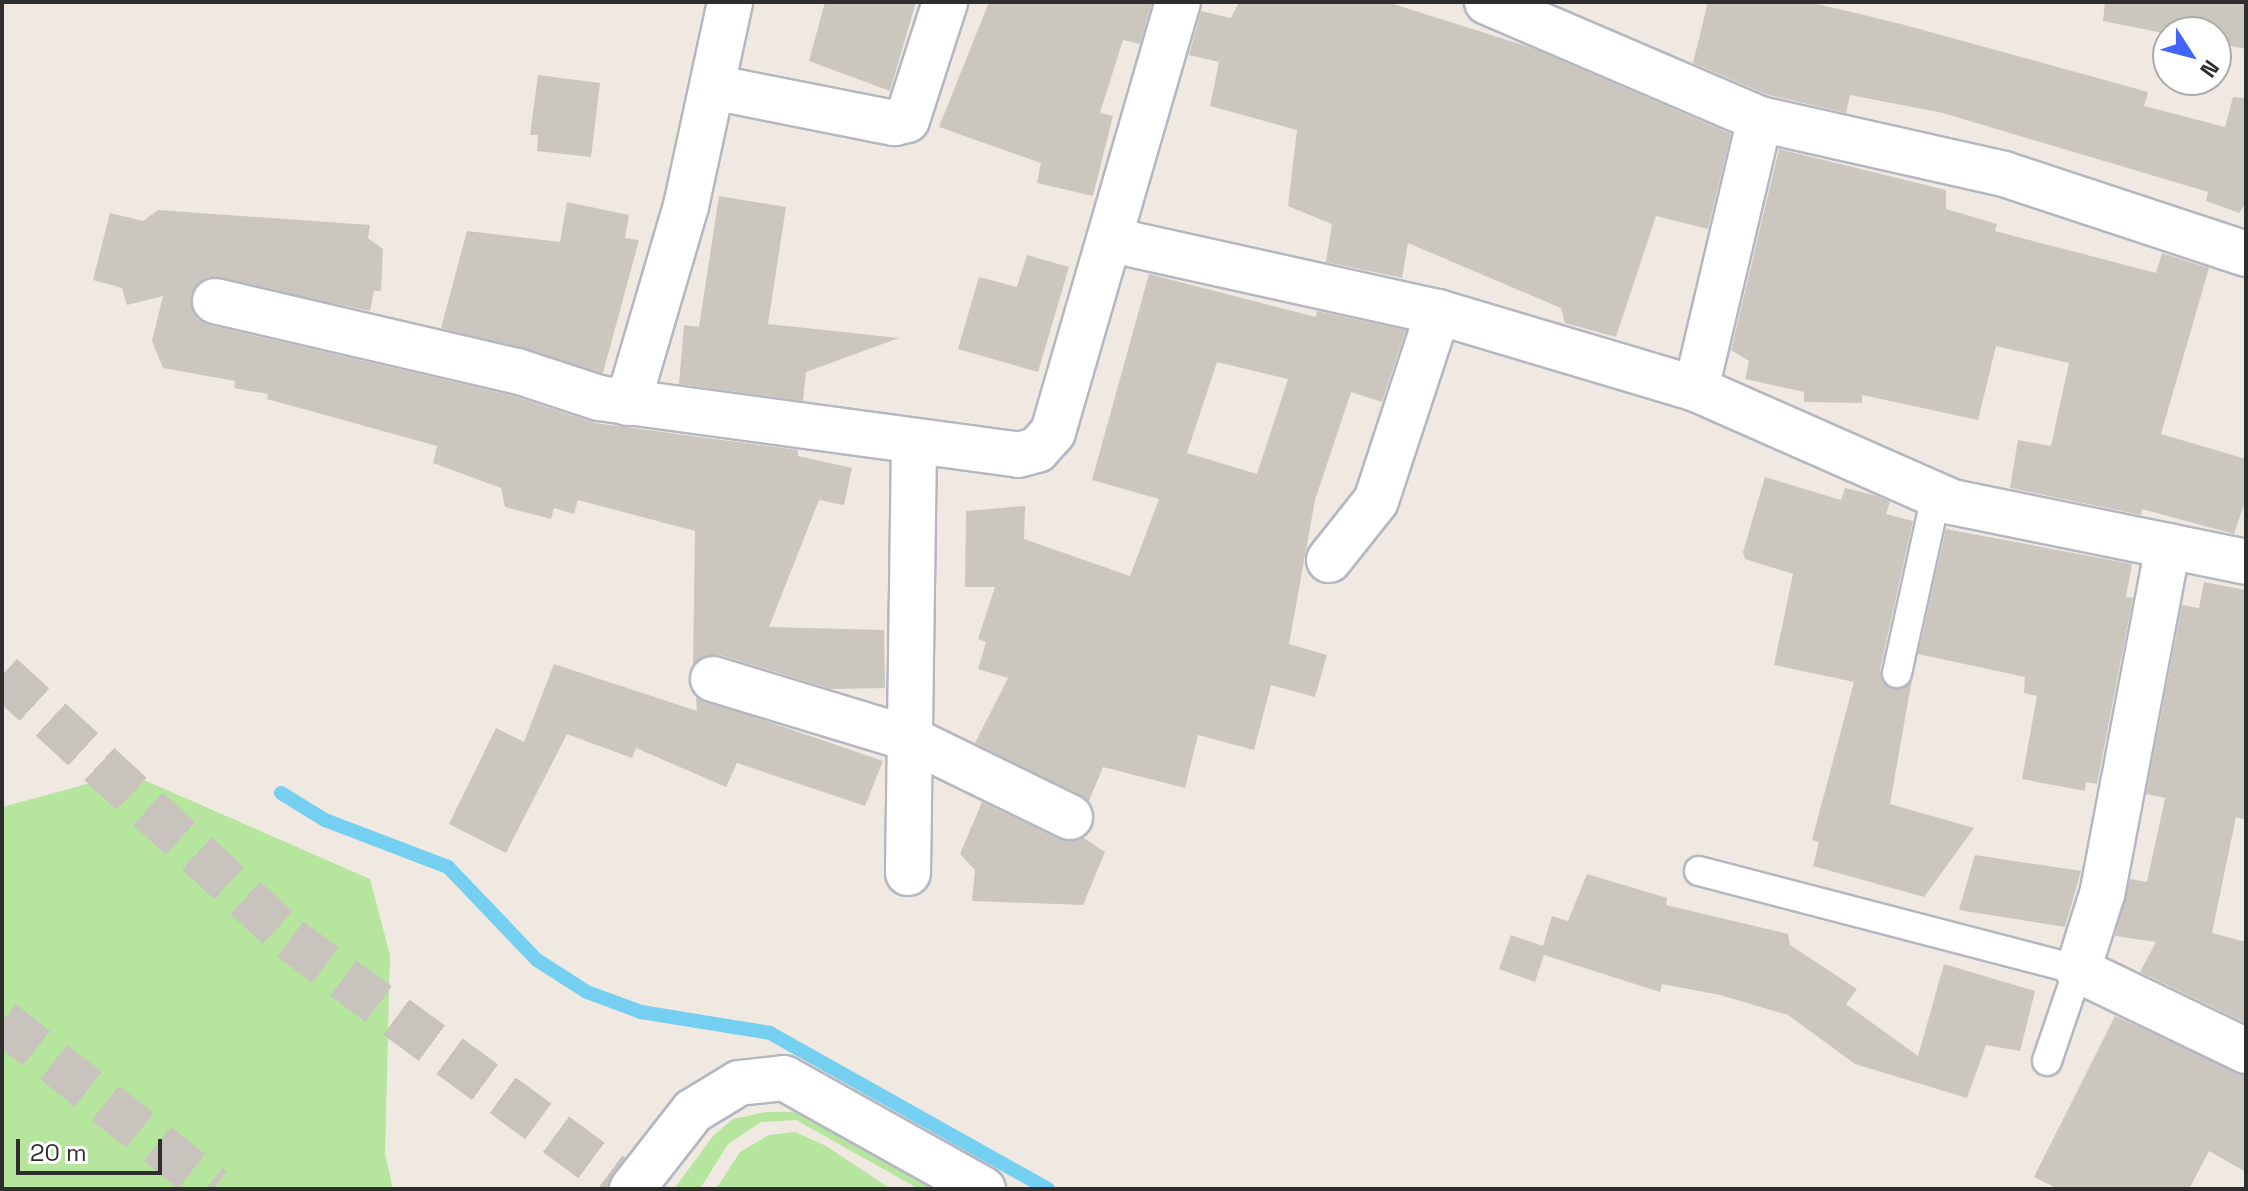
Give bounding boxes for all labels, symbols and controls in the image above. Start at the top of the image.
north arrow [2152,16,2232,96]
text: N [2194,55,2225,83]
scale bar [20,1123,166,1173]
text: 20 m [30,1137,87,1168]

